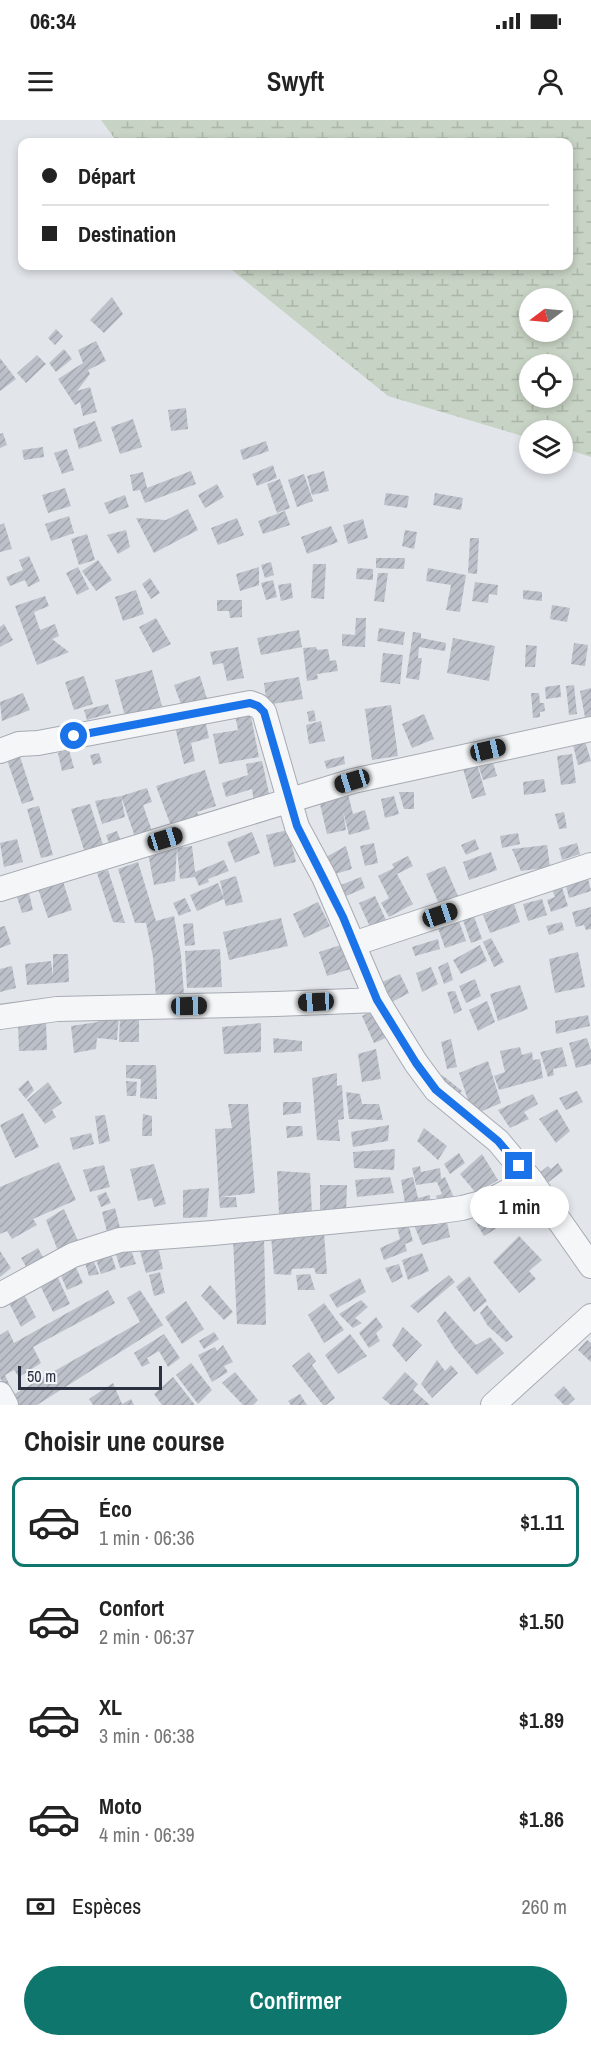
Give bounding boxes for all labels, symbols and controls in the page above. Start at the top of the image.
text: 06:34 [30,6,76,36]
text: Swyft [267,63,324,99]
icon: menu [24,65,57,98]
icon: person [534,65,567,98]
text: Départ [78,161,135,191]
text: Destination [78,219,176,249]
north arrow [519,288,573,342]
map controls [519,288,573,474]
button: locate [519,354,573,408]
button: layers [519,420,573,474]
route start [60,722,87,749]
car [468,737,508,763]
car [332,767,372,795]
car [145,825,185,853]
car [420,901,460,929]
car [298,992,334,1012]
car [171,997,207,1015]
route end [505,1152,532,1179]
callout: 1 min [470,1187,568,1229]
text: 1 min [498,1193,541,1220]
scale bar [18,1363,162,1390]
text: 50 m [27,1365,56,1387]
text: Choisir une course [24,1423,225,1459]
text: Éco [99,1494,132,1524]
icon: car [27,1495,81,1549]
text: $1.11 [520,1507,564,1537]
text: 1 min · 06:36 [99,1524,195,1551]
text: Confort [99,1593,164,1623]
icon: car [27,1594,81,1648]
text: $1.50 [519,1606,564,1636]
text: 2 min · 06:37 [99,1623,195,1650]
text: XL [99,1692,122,1722]
icon: car [27,1693,81,1747]
text: $1.89 [519,1705,564,1735]
text: 3 min · 06:38 [99,1722,195,1749]
text: Moto [99,1791,142,1821]
icon: car [27,1792,81,1846]
text: $1.86 [519,1804,564,1834]
text: 4 min · 06:39 [99,1821,195,1848]
icon: cash [24,1890,57,1923]
text: Espèces [72,1891,141,1921]
text: 260 m [521,1893,567,1920]
button: Confirmer [24,1966,567,2035]

